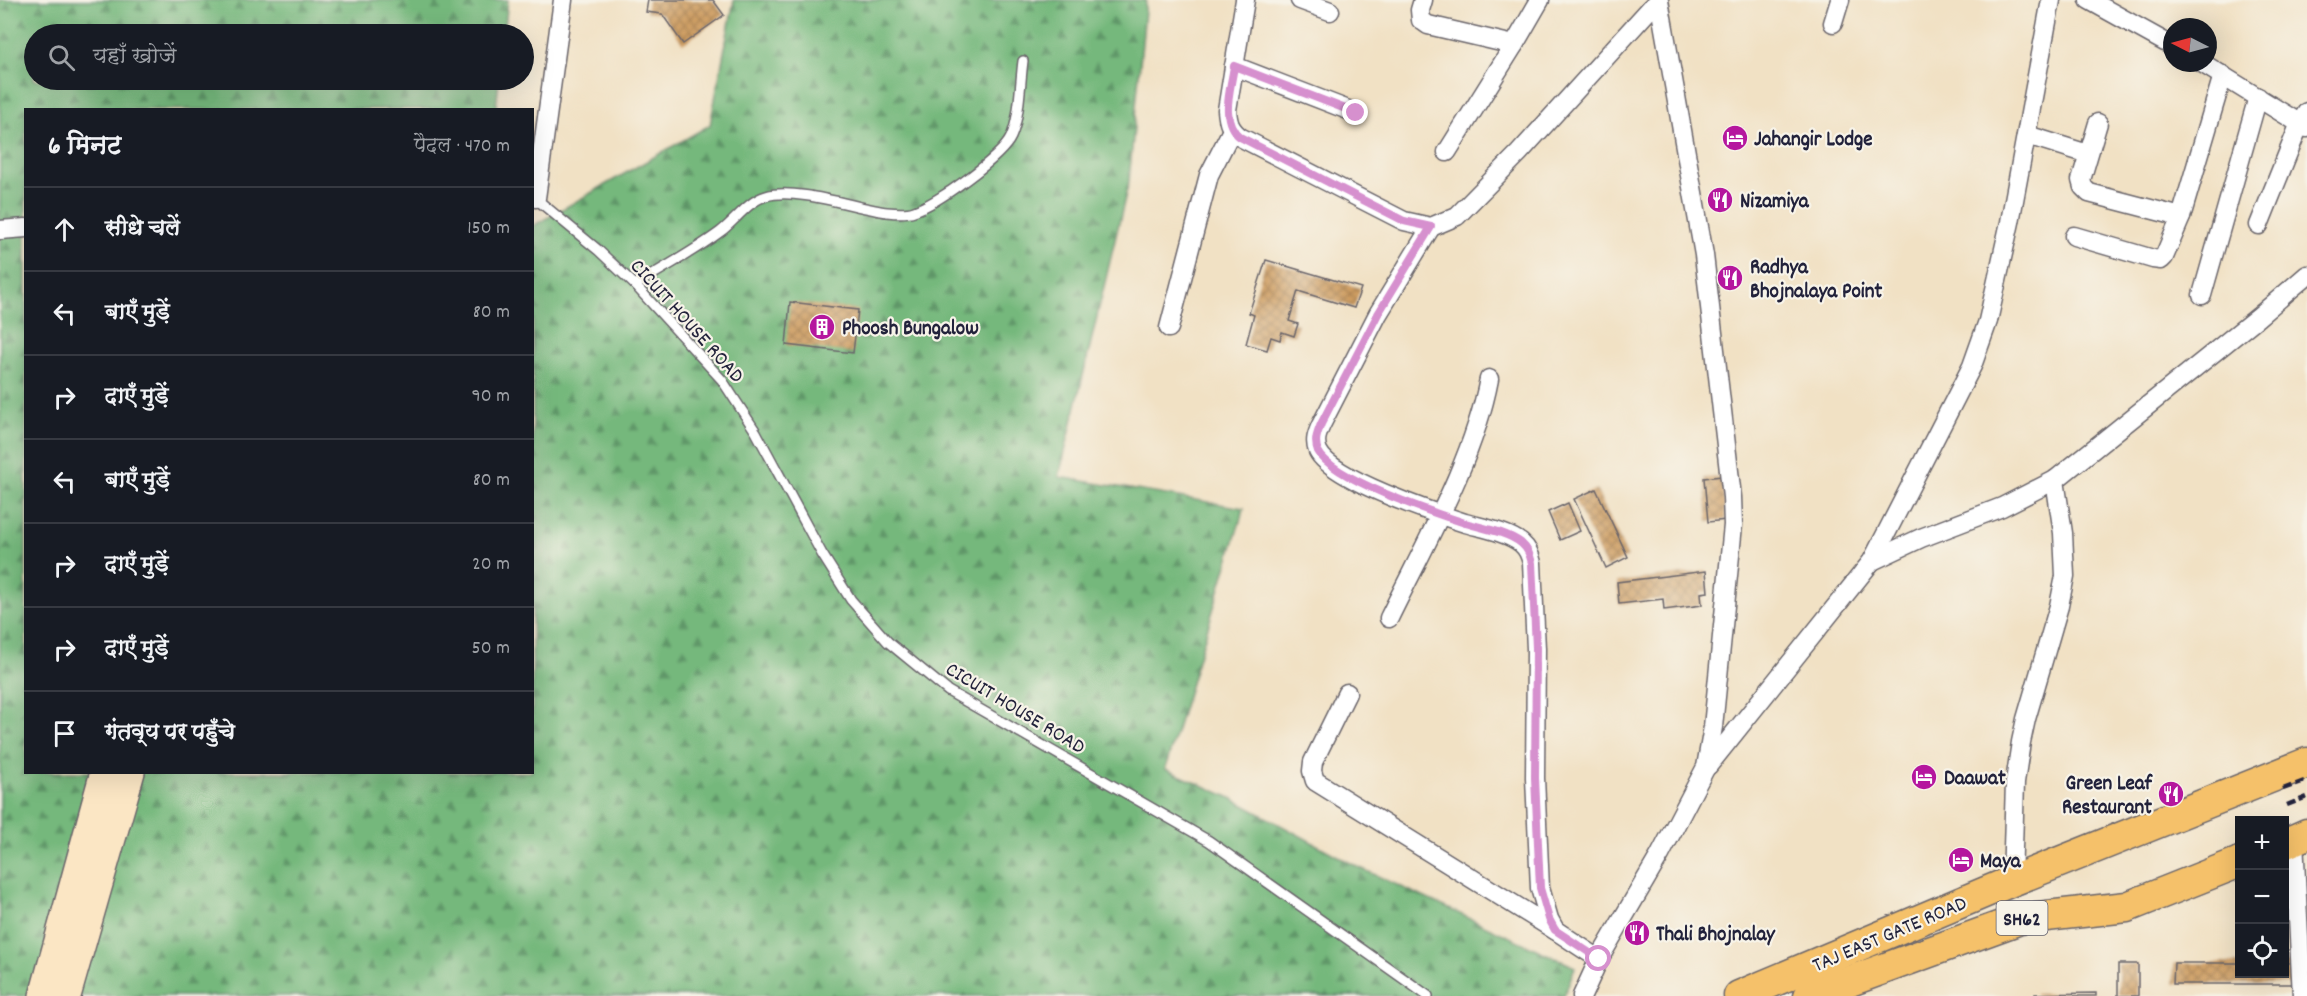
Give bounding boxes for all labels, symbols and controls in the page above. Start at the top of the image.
north arrow [2163,18,2217,72]
search box [24,24,534,90]
icon: search [45,41,78,74]
text: यहाँ खोजें [93,42,176,73]
route end [1342,99,1368,125]
hotel icon: Jahangir Lodge [1720,123,1750,153]
place label: Jahangir Lodge [1754,126,1873,156]
text: 6 मिनट [48,129,121,166]
text: पैदल · 470 m [414,133,510,161]
restaurant icon: Nizamiya [1705,185,1735,215]
place label: Nizamiya [1740,188,1810,218]
icon: ahead [48,213,81,246]
text: सीधे चलें [105,214,180,245]
text: 150 m [467,215,510,243]
street label: CICUIT HOUSE ROAD [622,253,750,391]
place label: Radhya Bhojnalaya Point [1750,254,1882,308]
restaurant icon: Radhya Bhojnalaya Point [1715,263,1745,293]
icon: left [48,297,81,330]
text: बाएँ मुड़ें [105,298,170,329]
text: 80 m [473,299,510,327]
building icon: Phoosh Bungalow [807,312,837,342]
place label: Phoosh Bungalow [842,315,979,345]
icon: right [48,381,81,414]
text: दाएँ मुड़ें [105,382,169,413]
text: 90 m [472,383,510,411]
icon: left [48,465,81,498]
text: बाएँ मुड़ें [105,466,170,497]
text: 80 m [473,467,510,495]
icon: right [48,549,81,582]
text: दाएँ मुड़ें [105,550,169,581]
text: 20 m [472,551,510,579]
icon: right [48,633,81,666]
text: दाएँ मुड़ें [105,634,169,665]
text: 50 m [472,635,510,663]
street label: CICUIT HOUSE ROAD [939,656,1090,763]
icon: arrive [48,717,81,750]
text: गंतव्य पर पहुँचे [105,718,235,749]
hotel icon: Daawat [1909,762,1939,792]
place label: Daawat [1944,765,2006,795]
place label: Green Leaf Restaurant [2062,770,2154,824]
restaurant icon: Green Leaf Restaurant [2156,779,2186,809]
map controls [2235,816,2289,978]
button: + [2235,816,2289,870]
hotel icon: Maya [1946,845,1976,875]
place label: Maya [1980,848,2022,878]
button: − [2235,870,2289,924]
street label: TAJ EAST GATE ROAD [1808,890,1972,982]
road number: SH62 [1996,901,2048,935]
restaurant icon: Thali Bhojnalay [1622,918,1652,948]
place label: Thali Bhojnalay [1656,921,1776,951]
button: locate [2235,924,2289,978]
route start [1585,945,1611,971]

